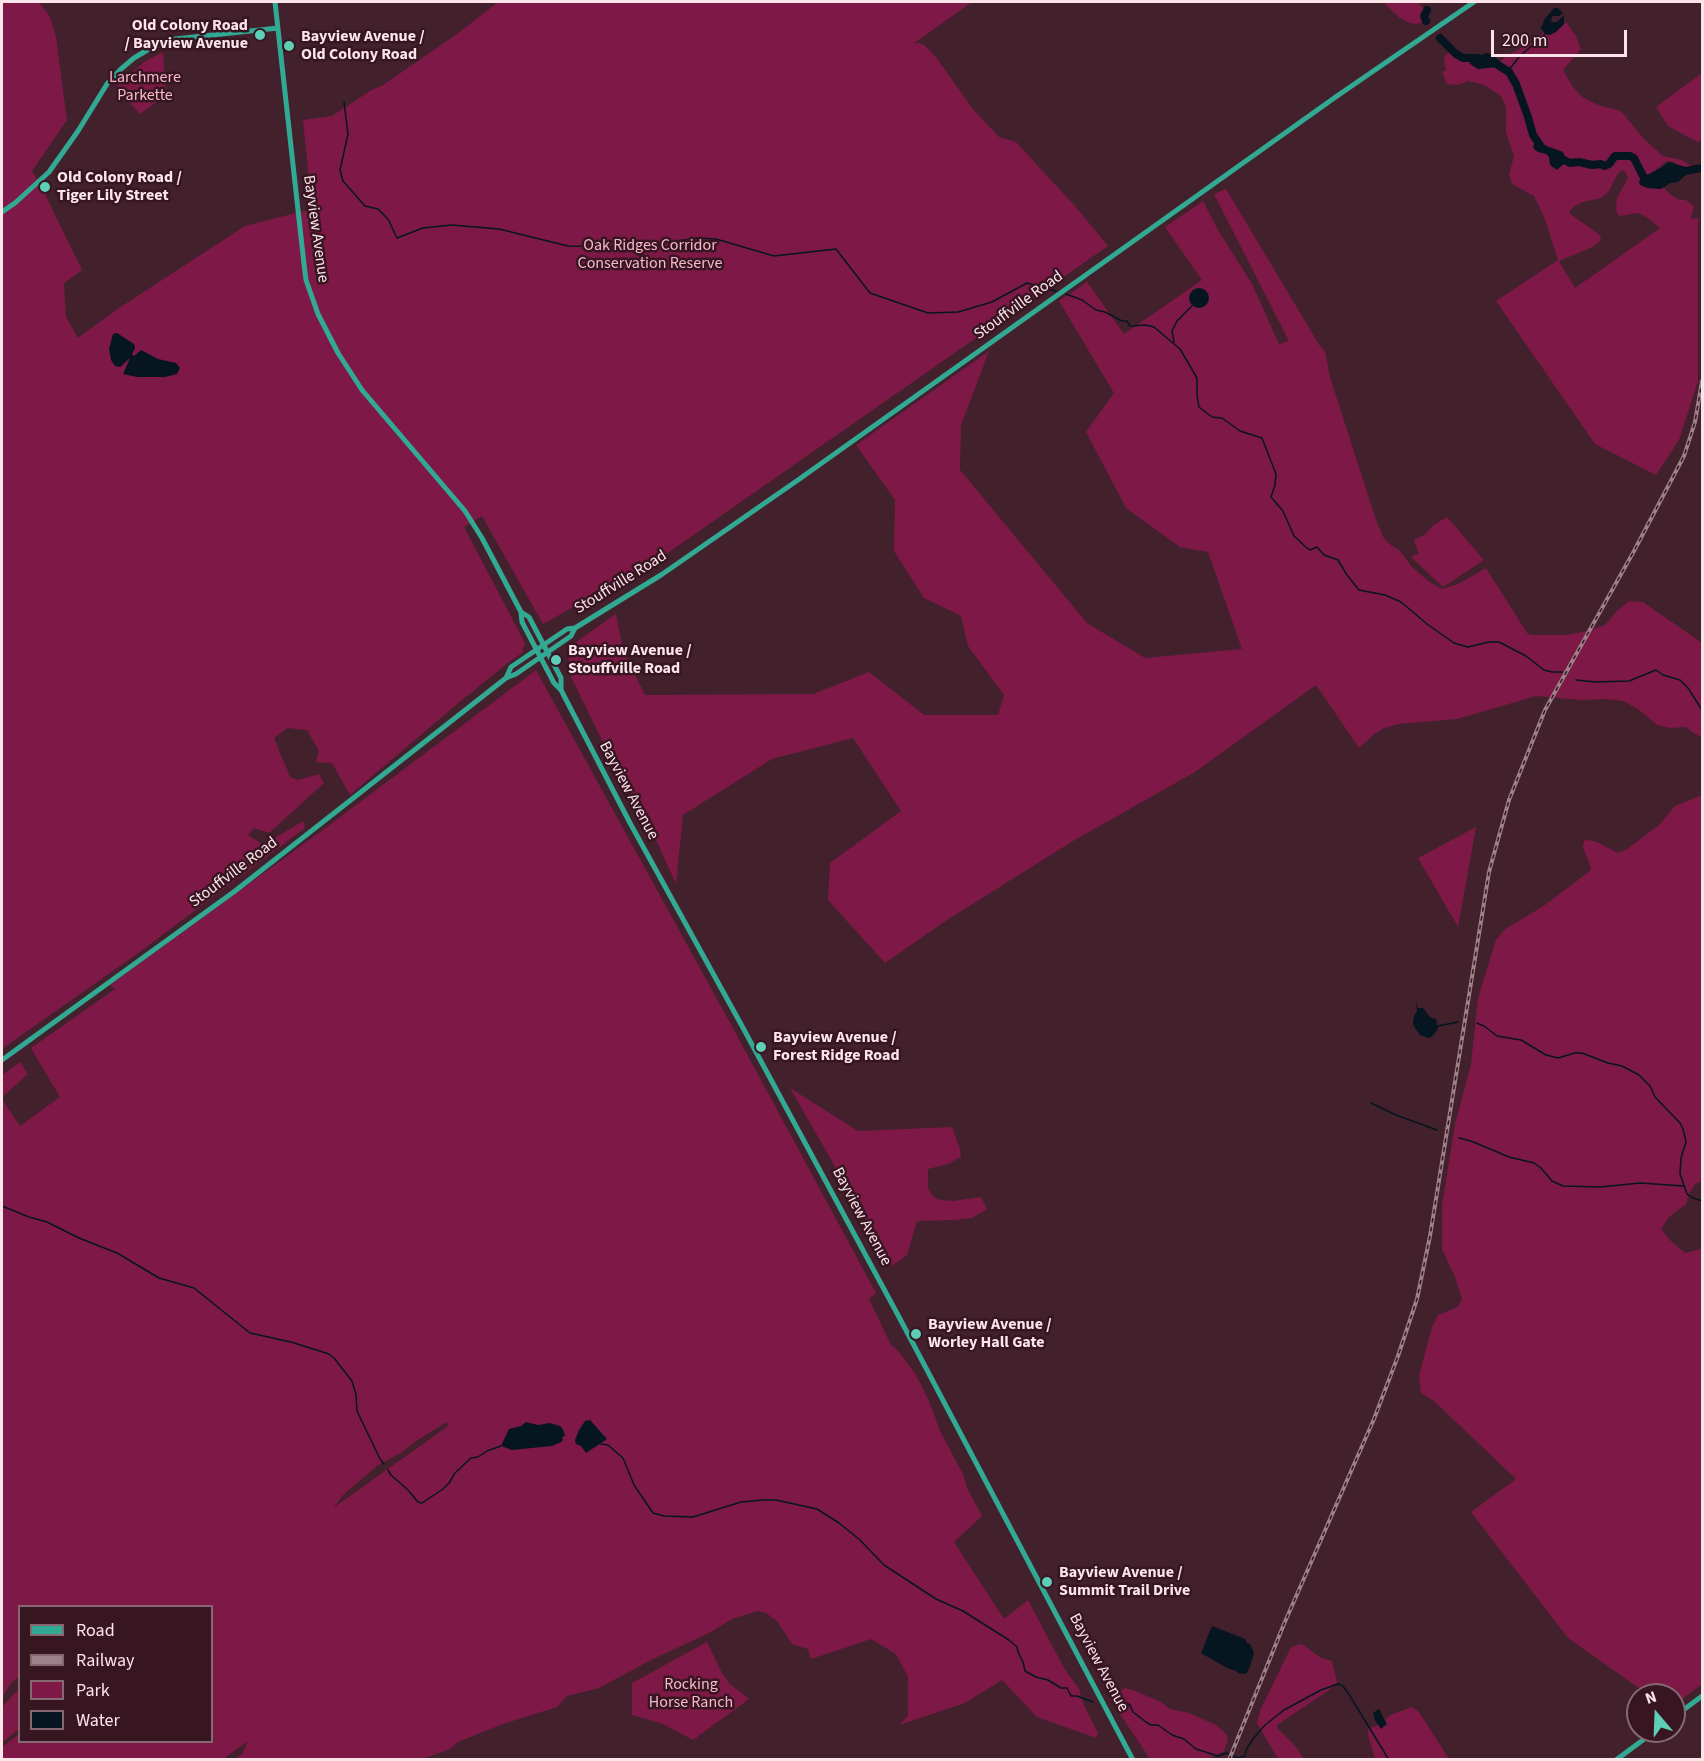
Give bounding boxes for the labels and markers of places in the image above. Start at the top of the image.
place label: Old Colony Road / Bayview Avenue [124,16,248,54]
place label: Bayview Avenue / Old Colony Road [301,27,425,65]
marker: Old Colony Road / Bayview Avenue [253,28,267,42]
marker: Bayview Avenue / Old Colony Road [282,39,296,53]
place label: Old Colony Road / Tiger Lily Street [57,168,182,206]
marker: Old Colony Road / Tiger Lily Street [38,180,52,194]
place label: Bayview Avenue / Stouffville Road [568,641,692,679]
marker: Bayview Avenue / Stouffville Road [549,653,563,667]
place label: Bayview Avenue / Forest Ridge Road [773,1028,900,1066]
marker: Bayview Avenue / Forest Ridge Road [754,1040,768,1054]
place label: Bayview Avenue / Worley Hall Gate [928,1315,1052,1353]
marker: Bayview Avenue / Worley Hall Gate [909,1327,923,1341]
place label: Bayview Avenue / Summit Trail Drive [1059,1563,1190,1601]
marker: Bayview Avenue / Summit Trail Drive [1040,1575,1054,1589]

